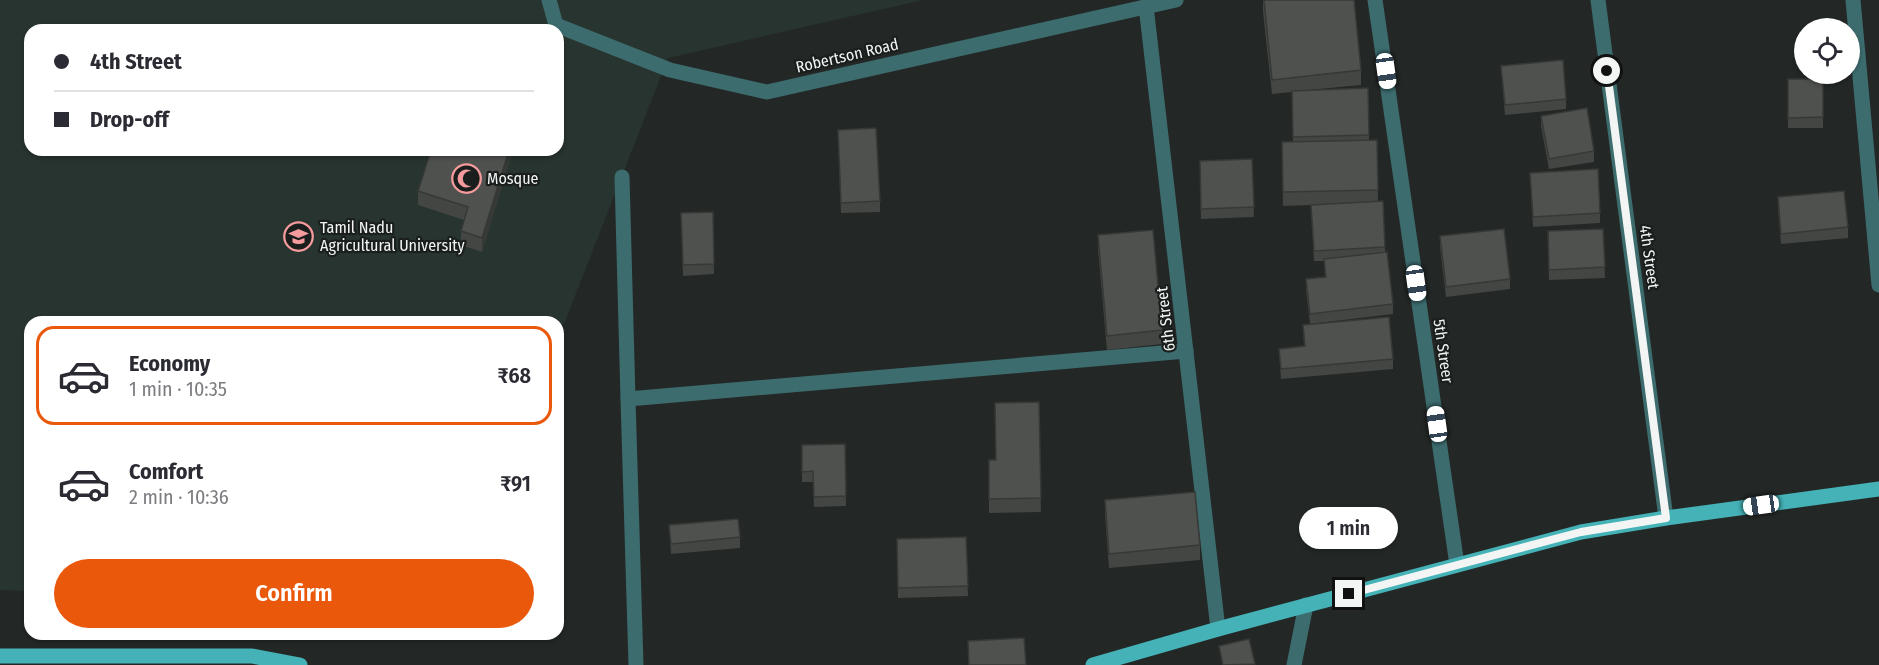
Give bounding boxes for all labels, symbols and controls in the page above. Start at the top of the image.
map controls [1794,18,1860,84]
button: locate [1794,18,1860,84]
street label: Robertson Road [794,34,900,77]
text: 4th Street [90,48,182,75]
car [1375,52,1397,90]
route start [1593,57,1620,84]
text: Drop-off [90,106,169,133]
mosque icon: Mosque [450,162,482,194]
place label: Mosque [487,169,539,188]
place label: Tamil Nadu Agricultural University [320,218,465,255]
school or university icon: Tamil Nadu Agricultural University [283,220,315,252]
street label: 4th Street [1636,224,1664,291]
car [1405,264,1427,302]
street label: 6th Street [1152,285,1179,352]
street label: 5th Streer [1430,318,1457,385]
icon: car [57,349,111,403]
text: Economy [129,350,210,377]
text: ₹68 [497,362,531,389]
text: 1 min · 10:35 [129,377,227,401]
car [1426,405,1448,443]
icon: car [57,457,111,511]
text: Comfort [129,458,203,485]
text: ₹91 [500,470,531,497]
text: 2 min · 10:36 [129,485,229,509]
car [1742,494,1780,516]
callout: 1 min [1300,507,1398,549]
text: 1 min [1327,516,1370,540]
button: Confirm [54,559,534,628]
route end [1335,580,1362,607]

